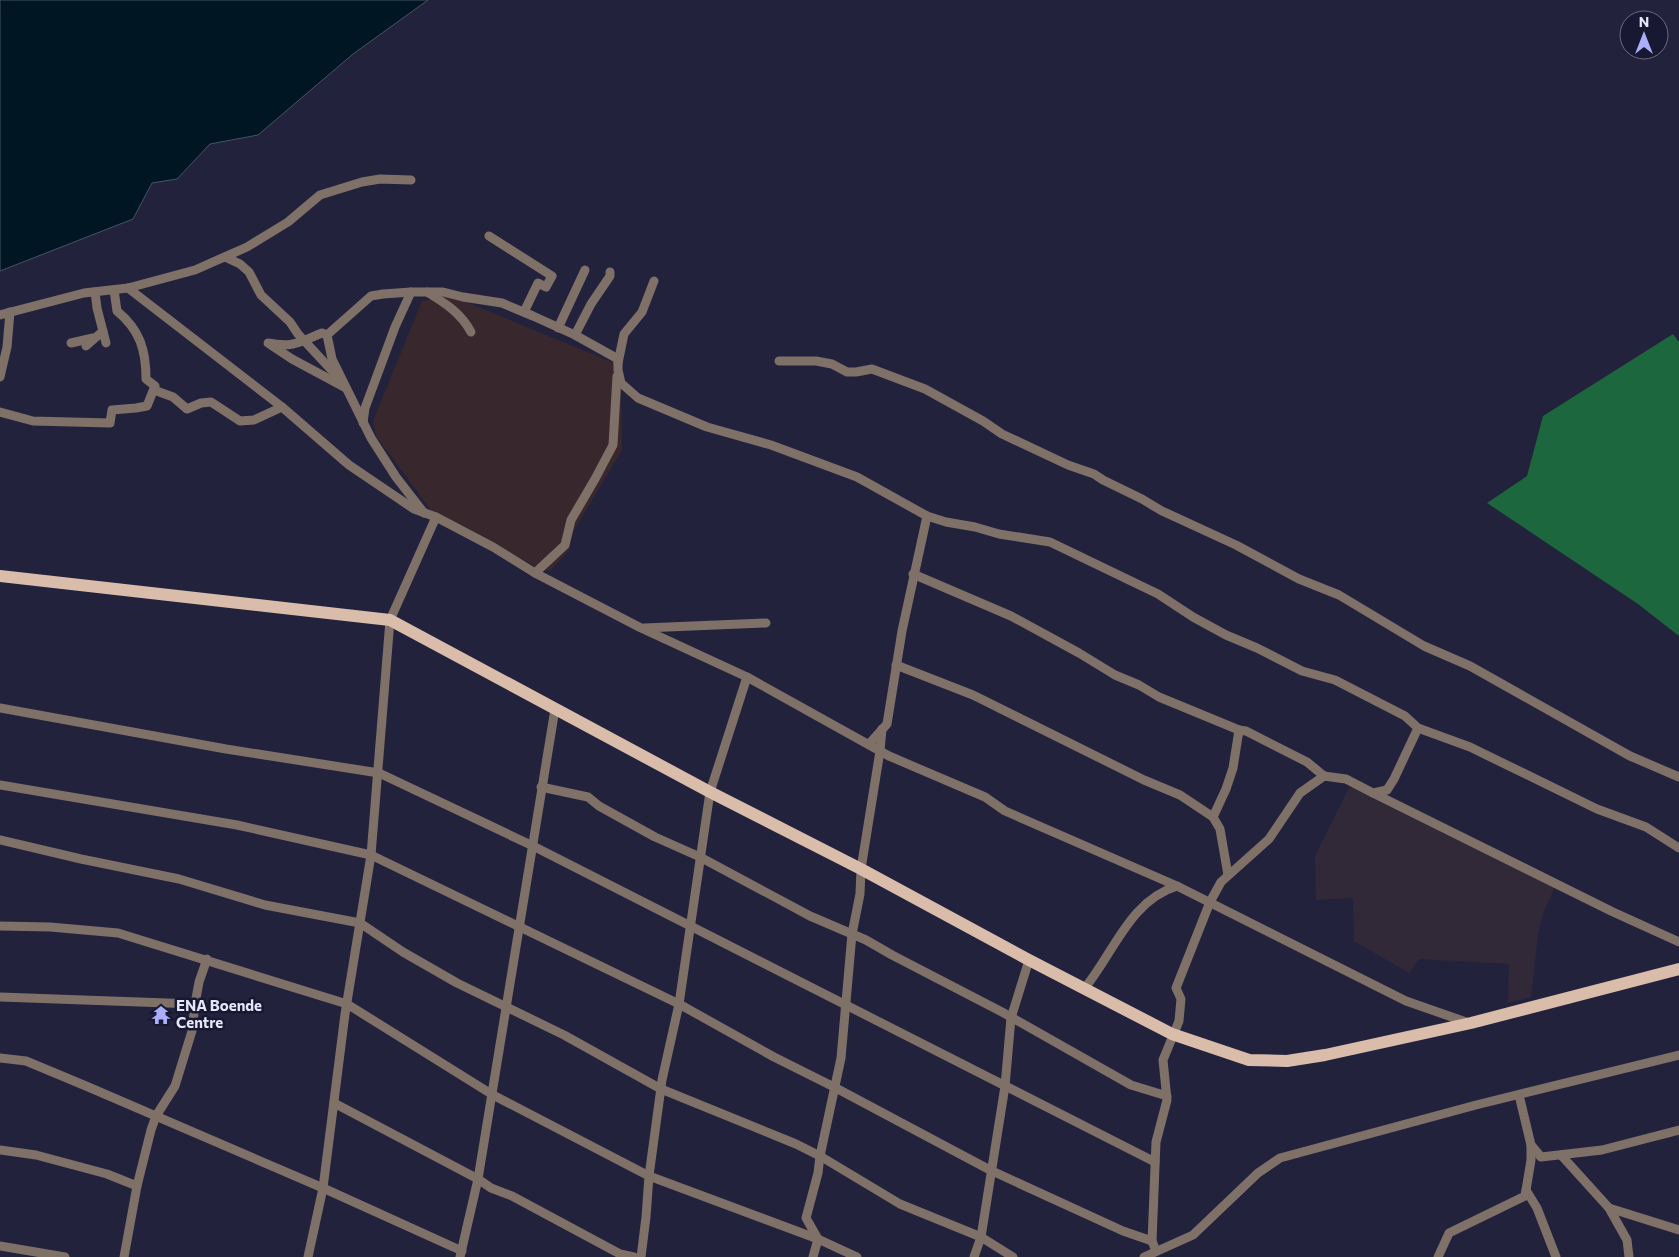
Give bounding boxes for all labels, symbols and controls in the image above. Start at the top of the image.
north arrow [1619,10,1669,60]
text: N [1639,13,1649,30]
place label: ENA Boende Centre [176,996,262,1031]
temple icon: ENA Boende Centre [150,1004,172,1026]

